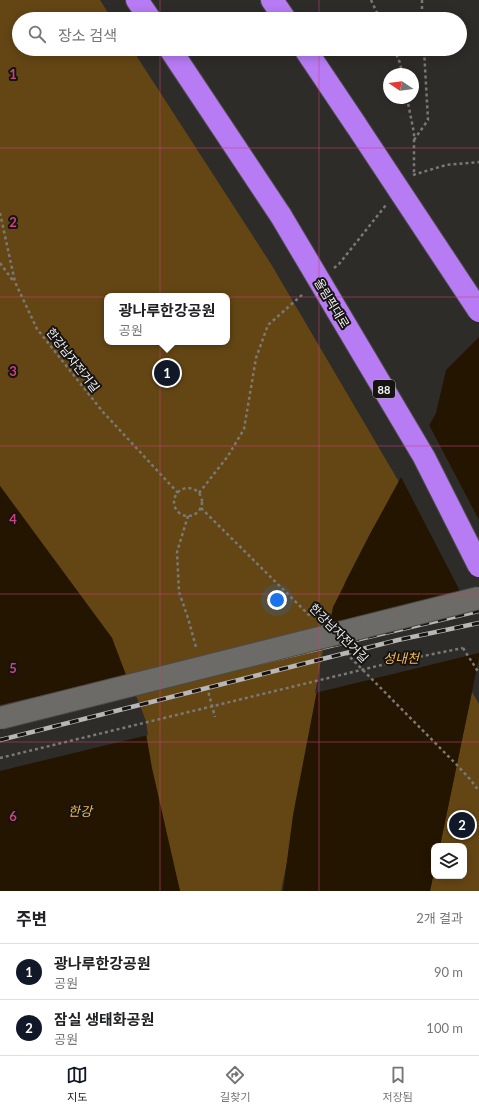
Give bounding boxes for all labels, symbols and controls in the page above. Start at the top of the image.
search box [12,12,467,56]
icon: search [26,23,48,45]
text: 장소 검색 [58,26,117,44]
text: 1 [9,66,17,82]
north arrow [383,68,419,104]
text: 2 [9,214,17,230]
street label: 올림픽대로 [311,275,353,331]
popup [104,293,230,345]
text: 광나루한강공원 [119,301,215,319]
text: 공원 [119,322,143,338]
street label: 한강남자전거길 [43,325,103,395]
pin: 1 [154,358,180,388]
text: 3 [9,363,17,379]
road number: 88 [373,380,395,398]
text: 4 [9,511,17,527]
your location [267,590,287,610]
street label: 한강남자전거길 [306,600,372,666]
water label: 성내천 [383,650,420,666]
text: 5 [9,660,17,676]
water label: 한강 [68,803,94,819]
text: 6 [9,808,17,824]
pin: 2 [449,810,475,840]
map controls [431,843,467,879]
button: layers [431,843,467,879]
text: 주변 [16,908,47,929]
text: 2개 결과 [416,910,463,926]
text: 광나루한강공원 [54,954,151,972]
text: 1 [25,964,33,980]
text: 90 m [434,964,463,980]
text: 공원 [54,975,78,991]
text: 잠실 생태화공원 [54,1010,154,1028]
text: 2 [25,1020,33,1036]
text: 100 m [426,1020,463,1036]
text: 공원 [54,1031,78,1047]
tab: 지도 [66,1064,88,1104]
tab: 길찾기 [220,1064,250,1104]
tab: 저장됨 [383,1064,413,1104]

